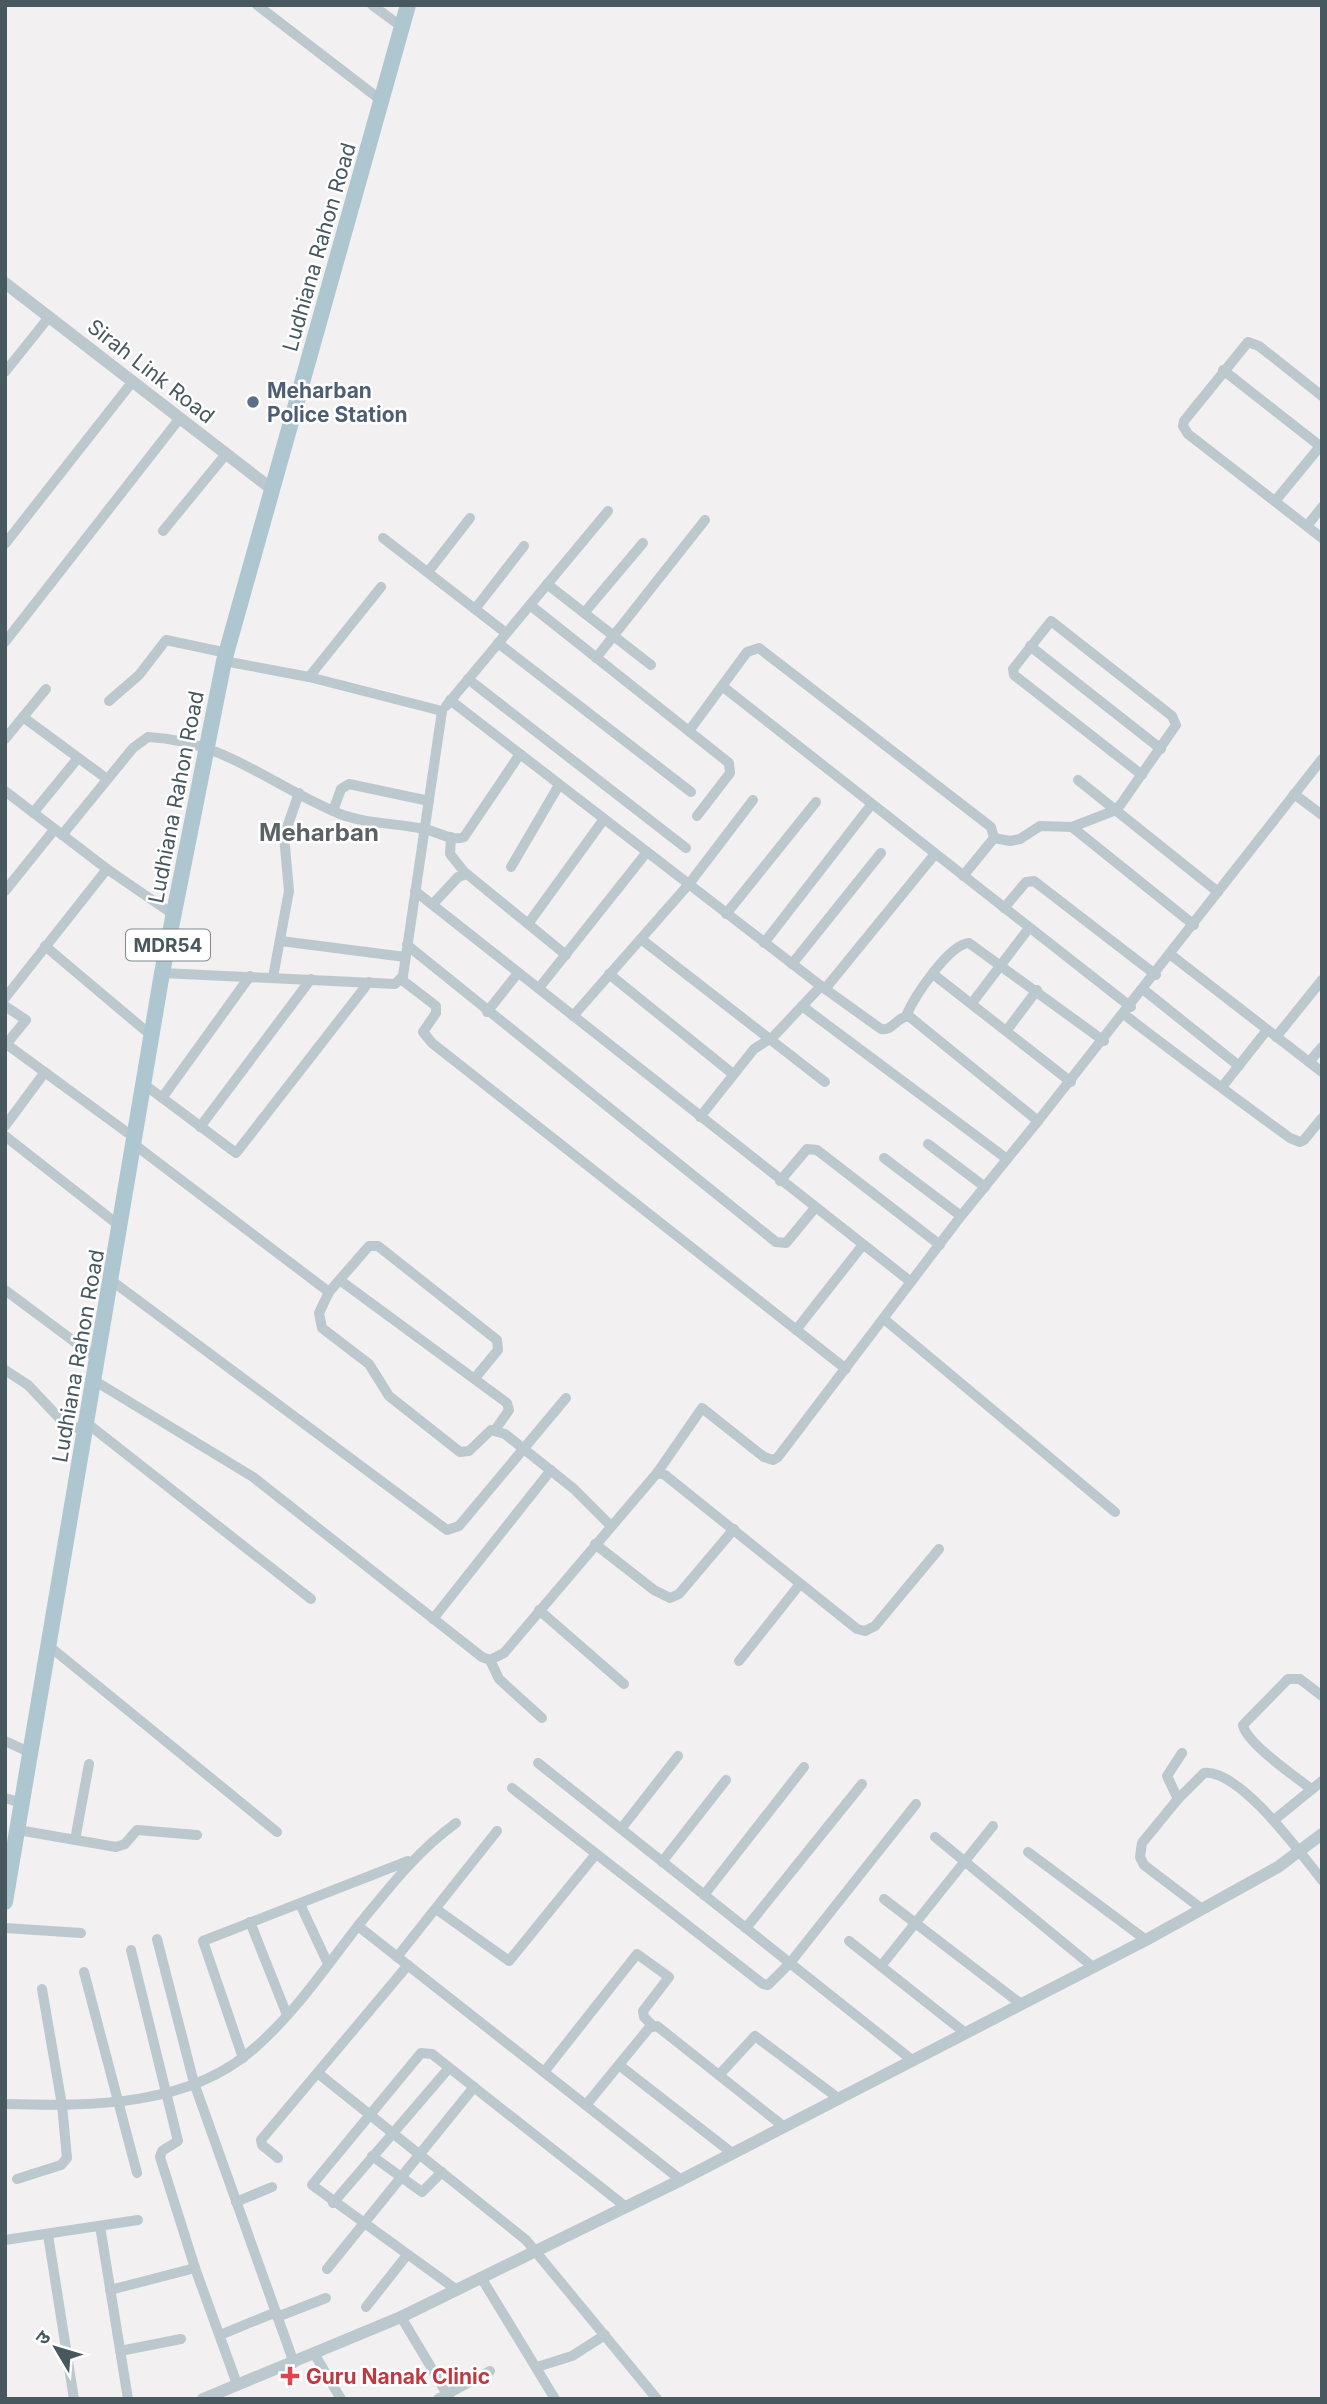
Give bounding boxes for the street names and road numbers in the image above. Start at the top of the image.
street label: Ludhiana Rahon Road [277,140,361,354]
street label: Sirah Link Road [83,314,219,428]
street label: Ludhiana Rahon Road [143,689,209,905]
road number: MDR54 [126,930,210,960]
street label: Ludhiana Rahon Road [47,1248,109,1464]

